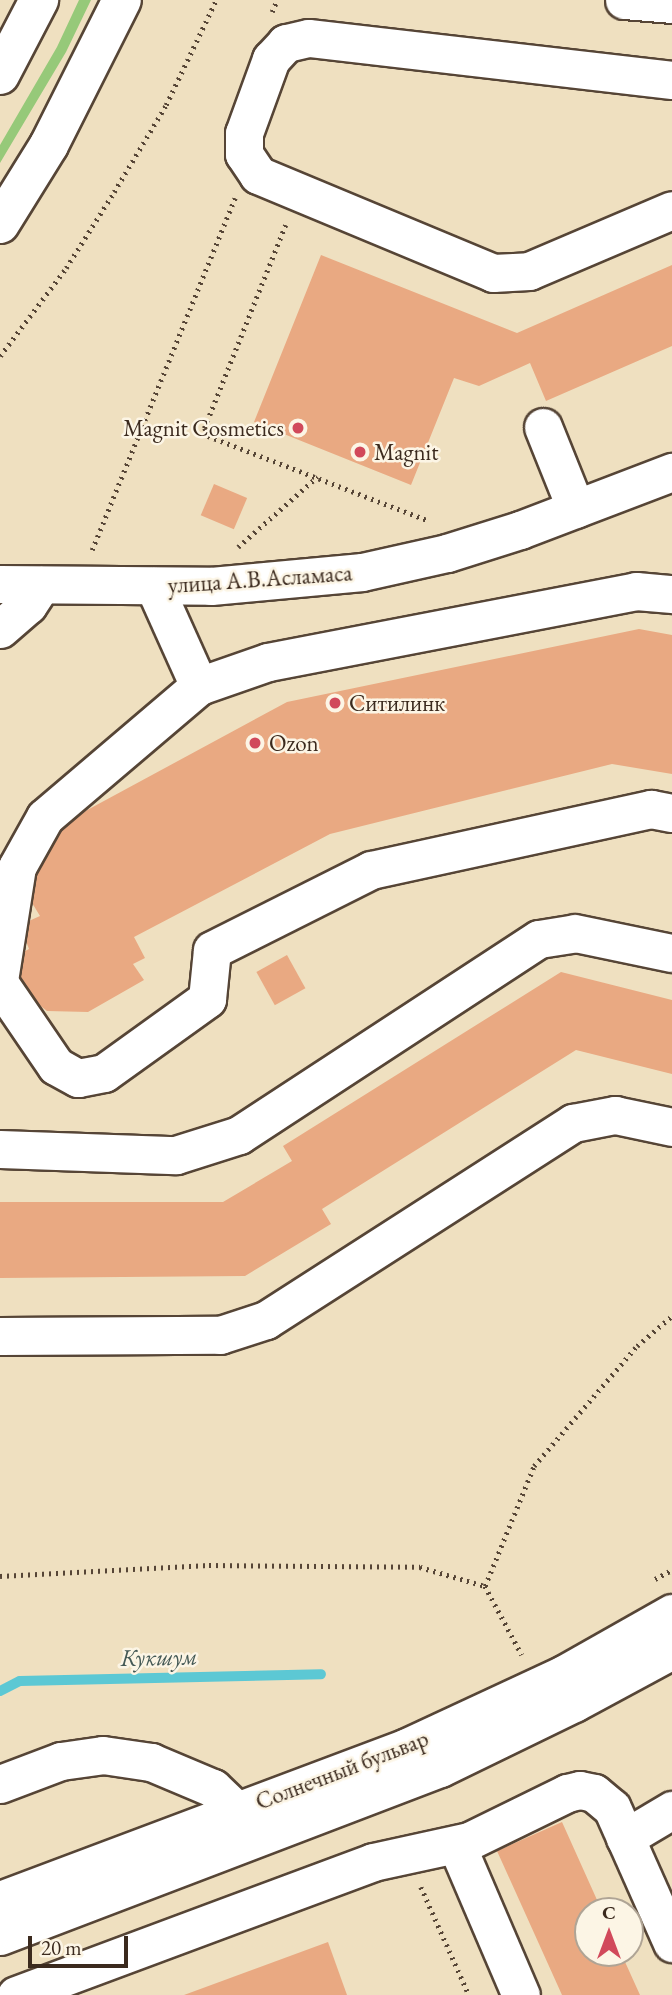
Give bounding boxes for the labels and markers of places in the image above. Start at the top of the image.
place label: Magnit Cosmetics [123,414,284,442]
marker: Magnit Cosmetics [290,420,306,436]
place label: Magnit [374,438,438,466]
marker: Magnit [352,444,368,460]
place label: Ситилинк [349,689,445,717]
marker: Ситилинк [327,695,343,711]
place label: Ozon [269,729,319,757]
marker: Ozon [247,735,263,751]

